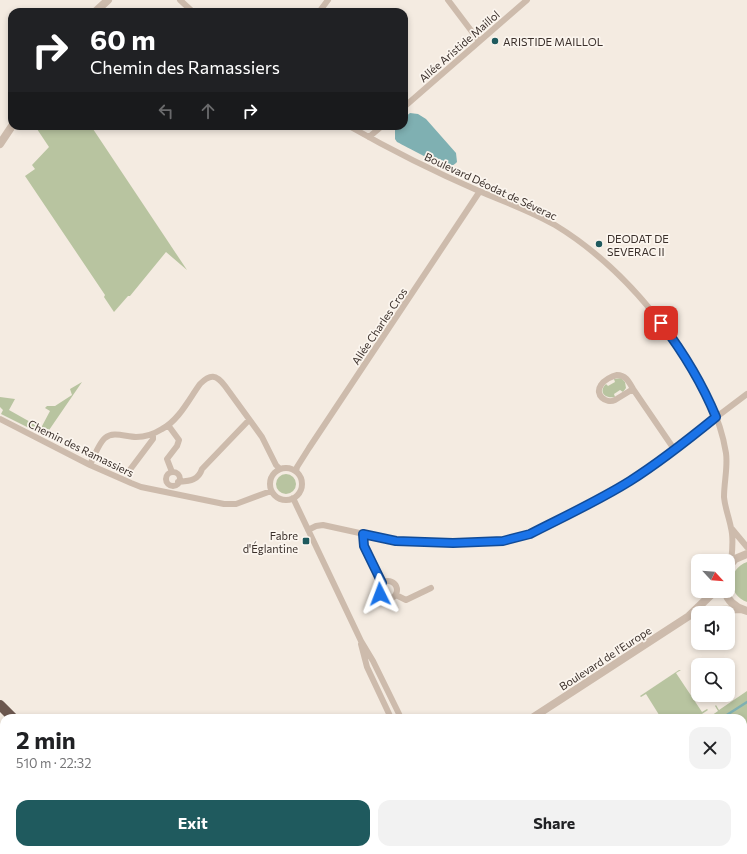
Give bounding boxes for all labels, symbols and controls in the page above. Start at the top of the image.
street label: Allée Aristide Maillol [416,8,502,84]
text: 60 m [90,22,156,56]
icon: right [24,24,76,76]
place label: ARISTIDE MAILLOL [503,35,603,48]
marker: ARISTIDE MAILLOL [490,36,500,46]
text: Chemin des Ramassiers [90,56,280,78]
icon: left [155,100,177,122]
icon: ahead [197,100,219,122]
icon: right [239,100,261,122]
street label: Boulevard Déodat de Séverac [423,150,559,222]
place label: DEODAT DE SEVERAC II [607,232,669,258]
marker: DEODAT DE SEVERAC II [594,239,604,249]
street label: Allée Charles Cros [349,285,409,367]
pin [644,306,678,340]
icon: arrive [650,312,672,334]
street label: Chemin des Ramassiers [26,417,136,479]
place label: Fabre d'Églantine [243,529,298,555]
marker: Fabre d'Églantine [301,536,311,546]
north arrow [691,554,735,598]
map controls [691,554,735,702]
position arrow [359,573,401,615]
button: sound [691,606,735,650]
street label: Boulevard de l'Europe [556,623,654,693]
button: search [691,658,735,702]
text: 2 min [16,725,76,754]
button: close [689,727,731,769]
text: 510 m · 22:32 [16,755,91,771]
button: Exit [16,800,370,846]
button: Share [378,800,731,846]

